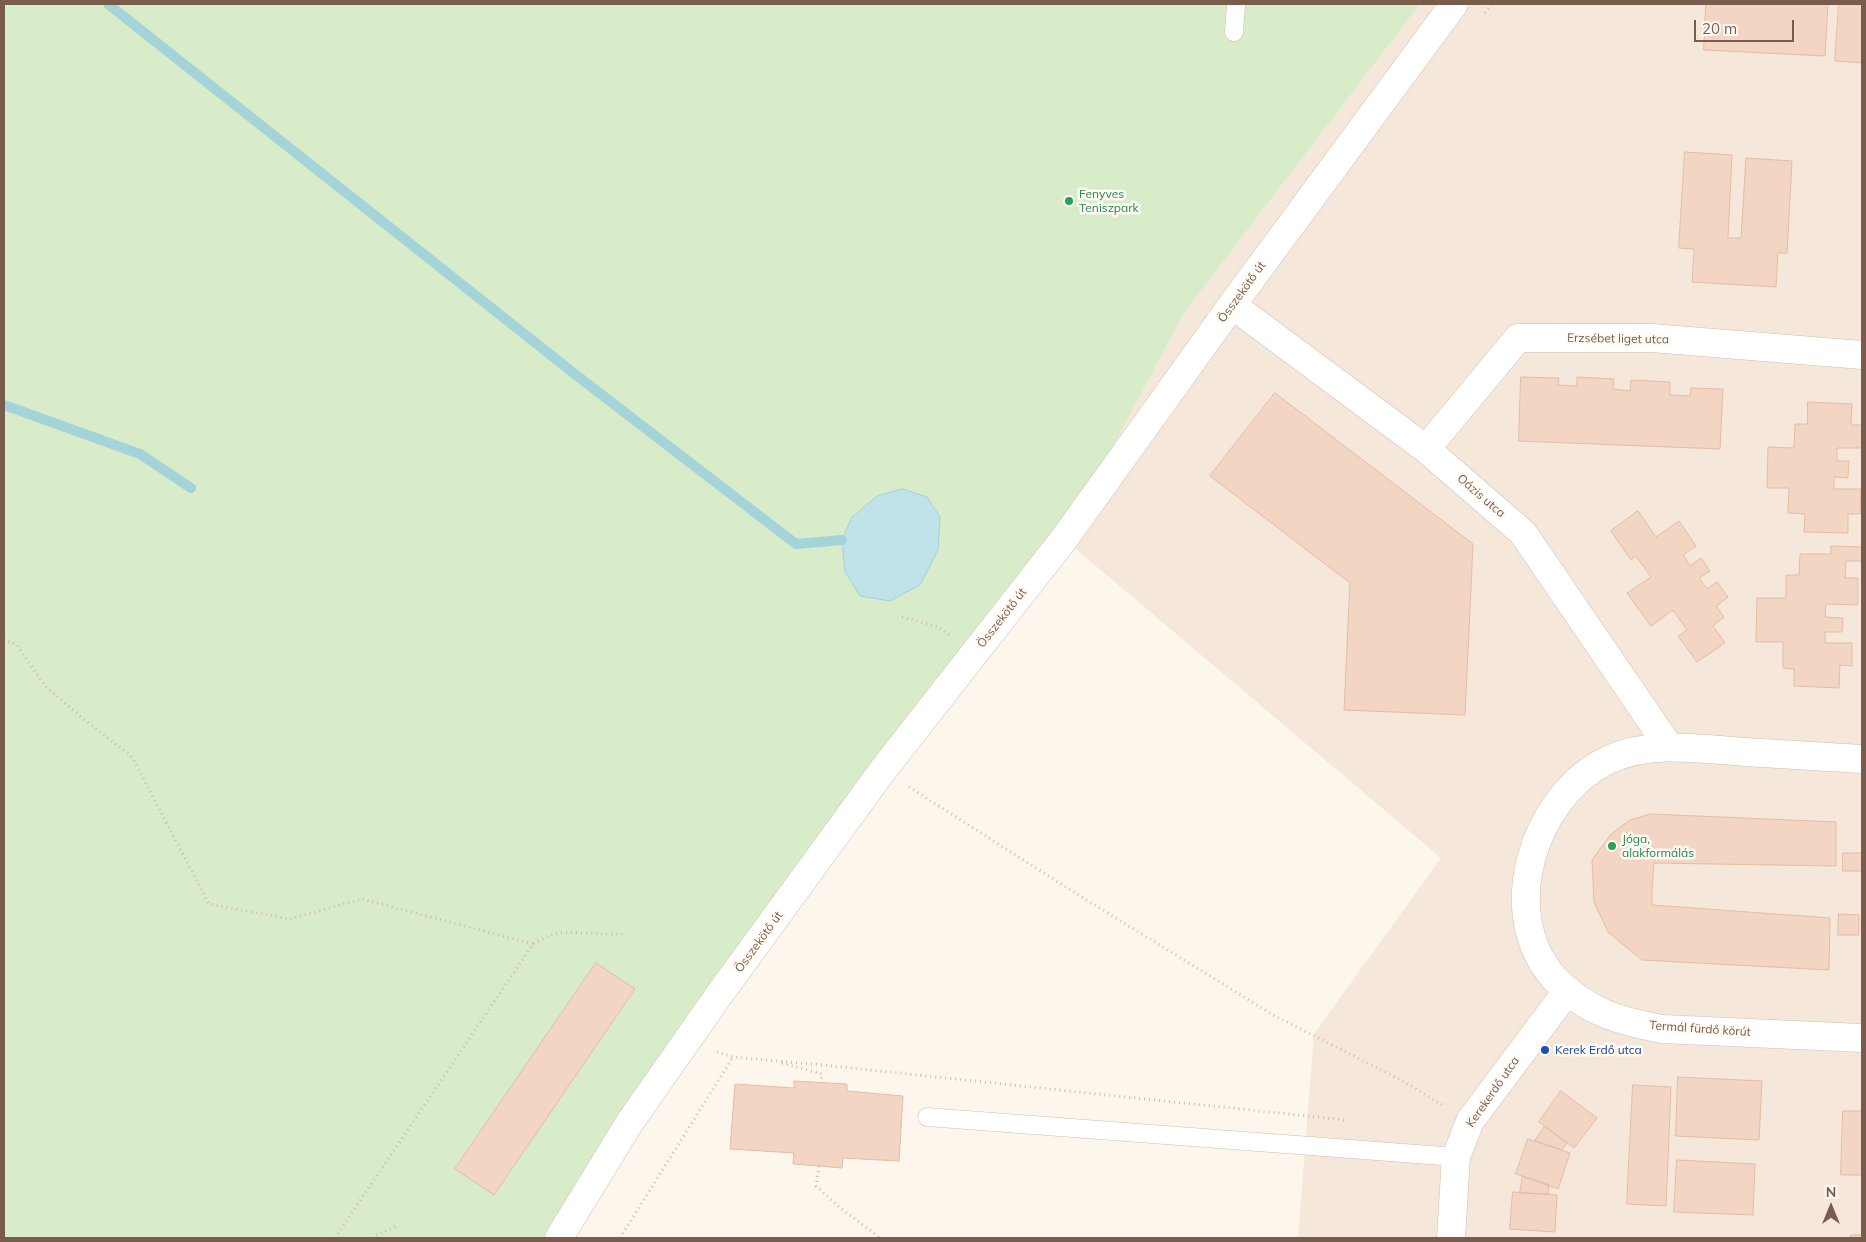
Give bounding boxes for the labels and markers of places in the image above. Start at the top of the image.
place label: Fenyves Teniszpark [1079,187,1139,215]
marker: Fenyves Teniszpark [1063,195,1075,207]
place label: Jóga, alakformálás [1622,832,1694,860]
marker: Jóga, alakformálás [1606,840,1618,852]
place label: Kerek Erdő utca [1555,1043,1642,1057]
marker: Kerek Erdő utca [1539,1044,1551,1056]

